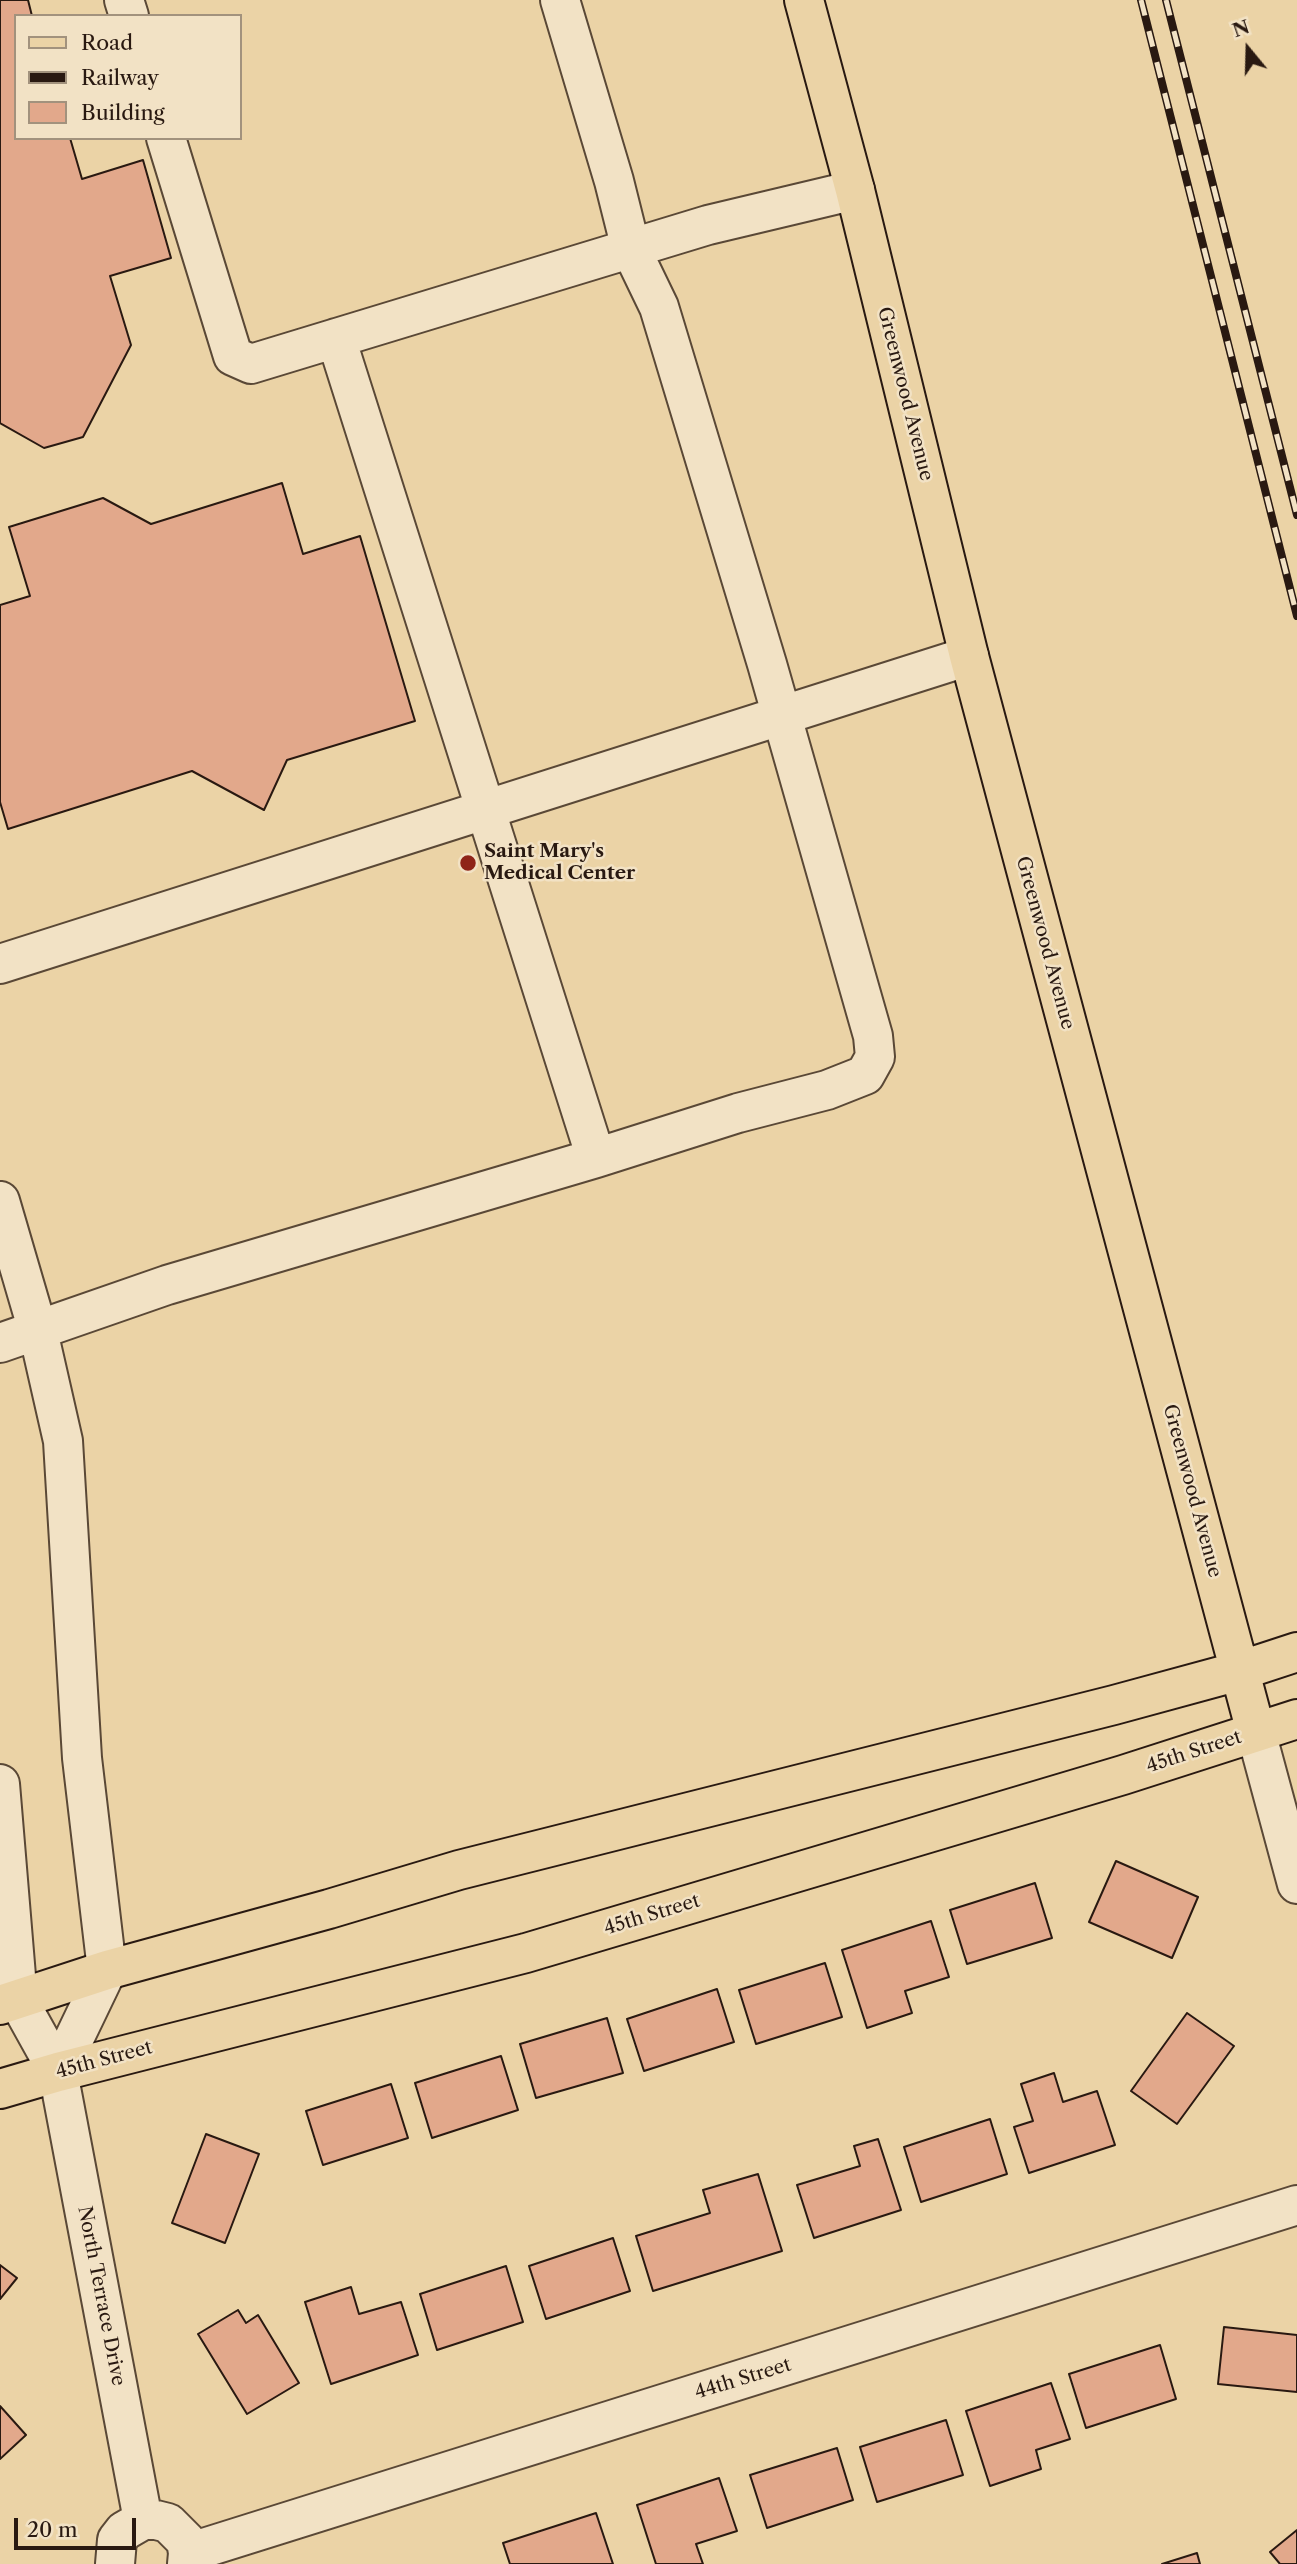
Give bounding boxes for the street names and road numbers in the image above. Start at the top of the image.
street label: Greenwood Avenue [872,305,938,483]
street label: Greenwood Avenue [1011,854,1079,1032]
street label: Greenwood Avenue [1158,1402,1226,1580]
street label: 45th Street [1143,1726,1245,1778]
street label: 45th Street [601,1890,703,1940]
street label: 45th Street [53,2036,155,2084]
street label: North Terrace Drive [72,2204,130,2388]
street label: 44th Street [692,2354,794,2404]

